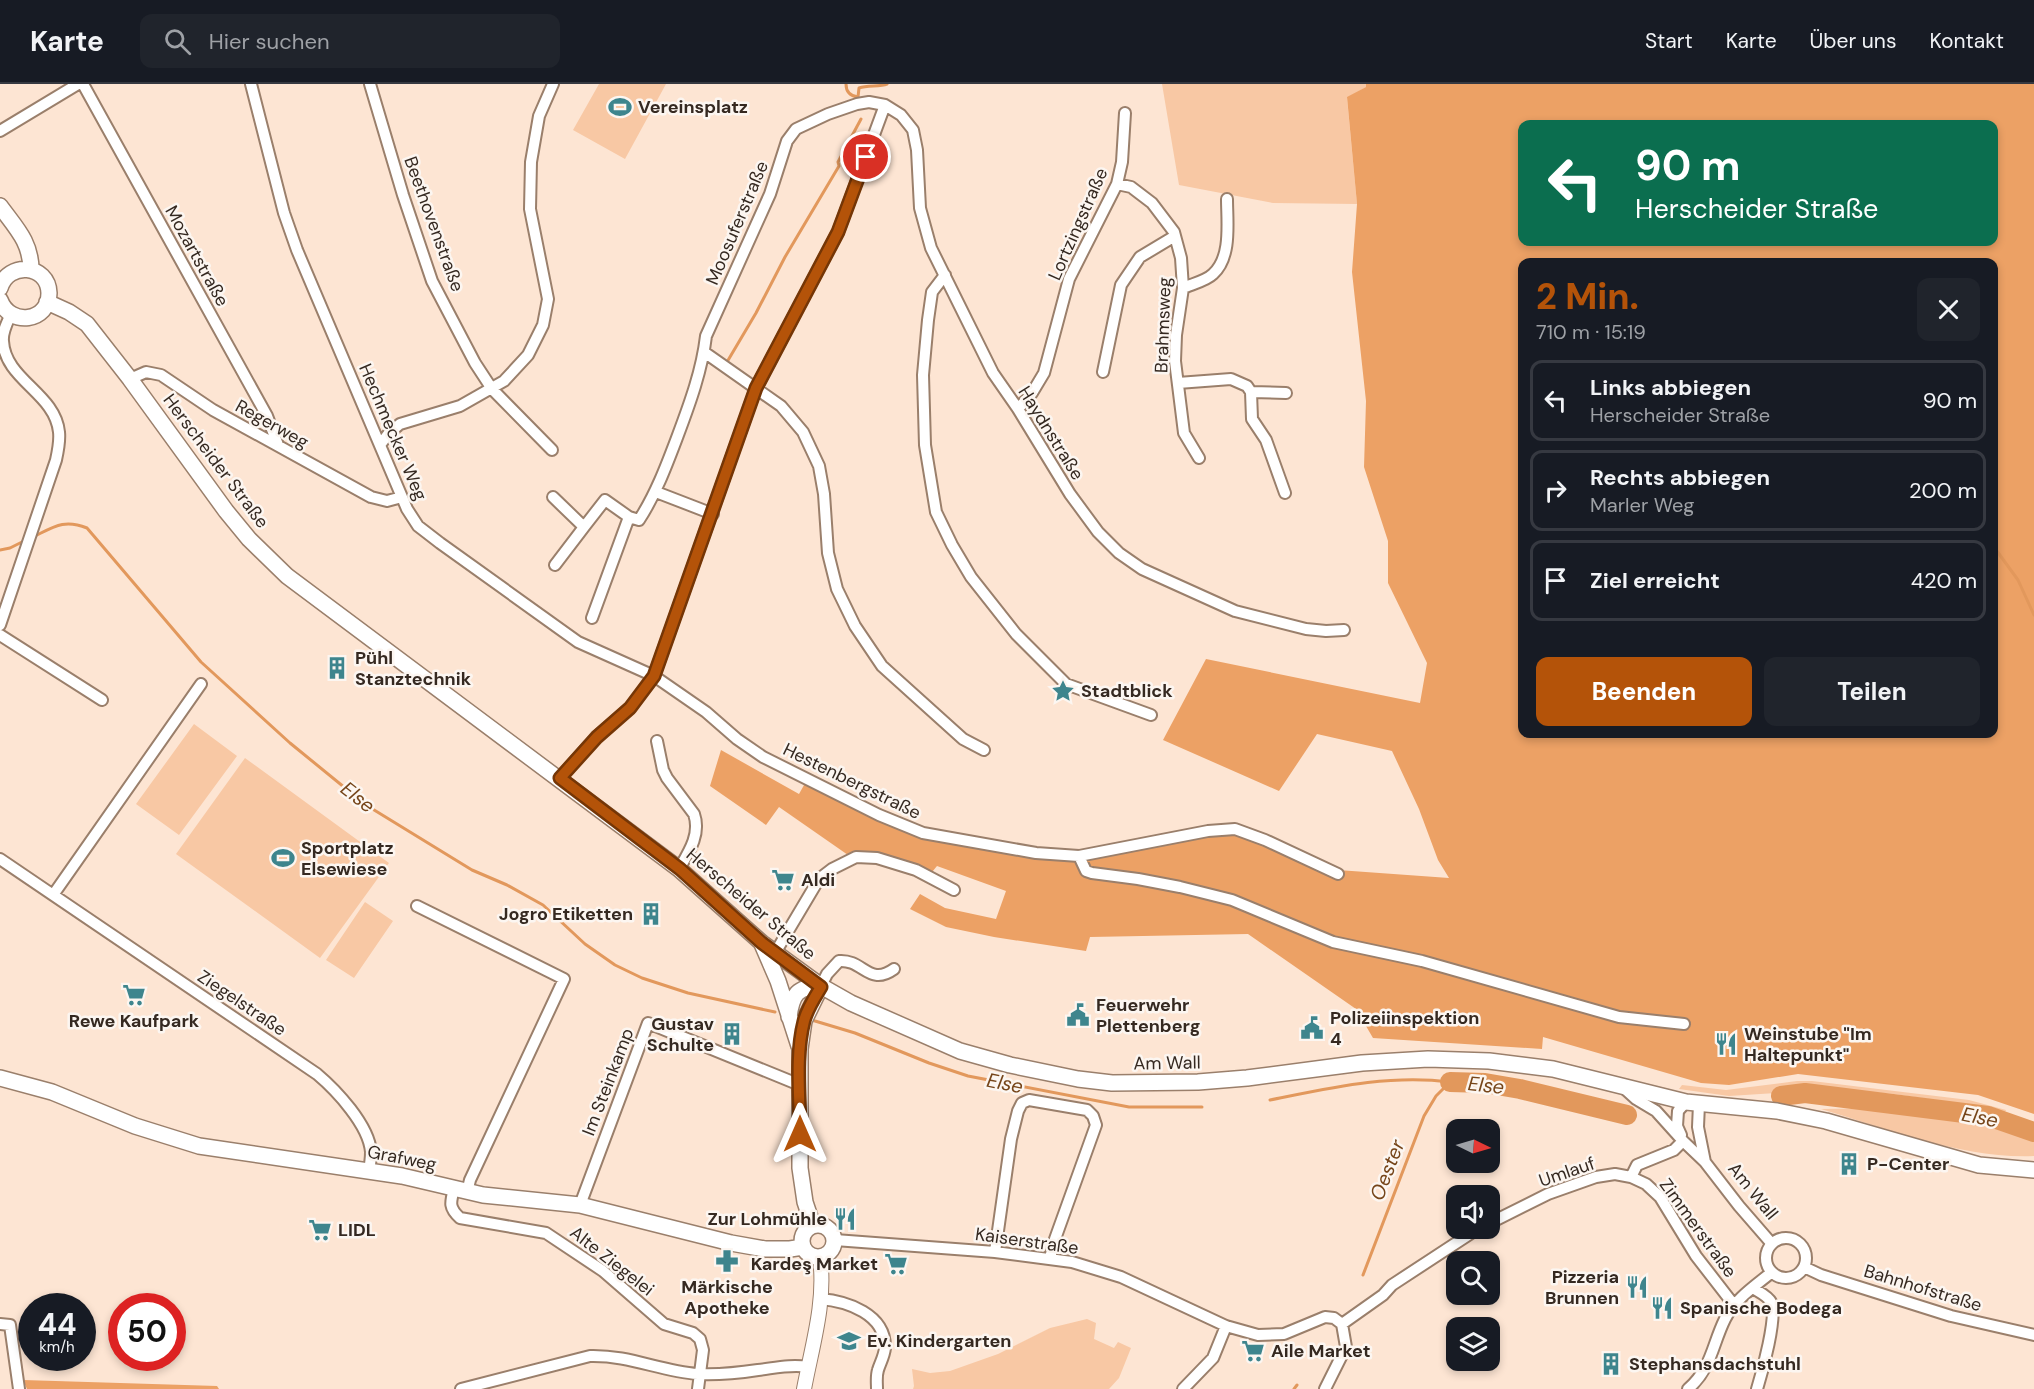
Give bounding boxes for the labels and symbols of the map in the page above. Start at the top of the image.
sports icon: Vereinsplatz [607,94,633,120]
place label: Vereinsplatz [638,95,748,119]
pin [840,131,891,182]
street label: Beethovenstraße [398,153,470,295]
street label: Moosuferstraße [700,157,774,289]
street label: Lortzingstraße [1043,164,1113,284]
street label: Mozartstraße [159,201,235,311]
street label: Brahmsweg [1149,277,1177,373]
street label: Hechmecker Weg [353,360,433,504]
street label: Haydnstraße [1013,381,1089,485]
street label: Herscheider Straße [158,389,274,533]
street label: Regerweg [231,394,313,454]
place label: Pühl Stanztechnik [355,646,472,691]
building icon: Pühl Stanztechnik [324,655,350,681]
place icon: Stadtblick [1050,678,1076,704]
place label: Stadtblick [1081,679,1173,703]
street label: Hestenbergstraße [779,737,925,825]
water label: Else [336,776,380,818]
place label: Sportplatz Elsewiese [301,836,394,881]
street label: Herscheider Straße [681,843,821,965]
sports icon: Sportplatz Elsewiese [270,845,296,871]
supermarket icon: Aldi [770,867,796,893]
place label: Aldi [801,868,835,892]
building icon: Jogro Etiketten [638,901,664,927]
place label: Jogro Etiketten [499,902,633,926]
street label: Ziegelstraße [193,964,291,1042]
supermarket icon: Rewe Kaufpark [121,982,147,1008]
place label: Feuerwehr Plettenberg [1096,993,1200,1038]
public building icon: Feuerwehr Plettenberg [1065,1002,1091,1028]
place label: Polizeiinspektion 4 [1330,1006,1479,1051]
place label: Rewe Kaufpark [69,1009,200,1033]
place label: Gustav Schulte [647,1012,714,1057]
public building icon: Polizeiinspektion 4 [1299,1015,1325,1041]
building icon: Gustav Schulte [719,1021,745,1047]
place label: Weinstube "Im Haltepunkt" [1744,1022,1872,1067]
street label: Im Steinkamp [577,1025,639,1139]
restaurant icon: Weinstube "Im Haltepunkt" [1713,1031,1739,1057]
street label: Am Wall [1133,1050,1201,1076]
water label: Else [985,1067,1025,1099]
water label: Else [1467,1070,1505,1100]
water label: Else [1960,1101,2000,1133]
position arrow [768,1102,832,1166]
north arrow [1446,1119,1500,1173]
water label: Oester [1364,1135,1411,1204]
street label: Grafweg [365,1140,439,1176]
street label: Umlauf [1536,1151,1598,1193]
building icon: P-Center [1836,1151,1862,1177]
place label: P-Center [1867,1152,1949,1176]
street label: Am Wall [1723,1157,1783,1225]
street label: Zimmerstraße [1654,1174,1742,1282]
restaurant icon: Zur Lohmühle [832,1206,858,1232]
place label: Zur Lohmühle [707,1207,827,1231]
supermarket icon: LIDL [307,1217,333,1243]
place label: LIDL [338,1218,376,1242]
street label: Alte Ziegelei [565,1221,659,1301]
street label: Kaiserstraße [974,1222,1080,1260]
pharmacy icon: Märkische Apotheke [714,1248,740,1274]
supermarket icon: Kardeş Market [883,1251,909,1277]
place label: Kardeş Market [751,1252,878,1276]
street label: Bahnhofstraße [1861,1259,1985,1317]
place label: Pizzeria Brunnen [1545,1265,1619,1310]
restaurant icon: Pizzeria Brunnen [1624,1274,1650,1300]
place label: Märkische Apotheke [681,1275,773,1320]
speed limit sign: 50 [108,1293,186,1371]
restaurant icon: Spanische Bodega [1649,1295,1675,1321]
place label: Spanische Bodega [1680,1296,1842,1320]
school or university icon: Ev. Kindergarten [836,1328,862,1354]
place label: Ev. Kindergarten [867,1329,1011,1353]
supermarket icon: Aile Market [1240,1338,1266,1364]
place label: Aile Market [1271,1339,1371,1363]
building icon: Stephansdachstuhl [1598,1351,1624,1377]
place label: Stephansdachstuhl [1629,1352,1801,1376]

